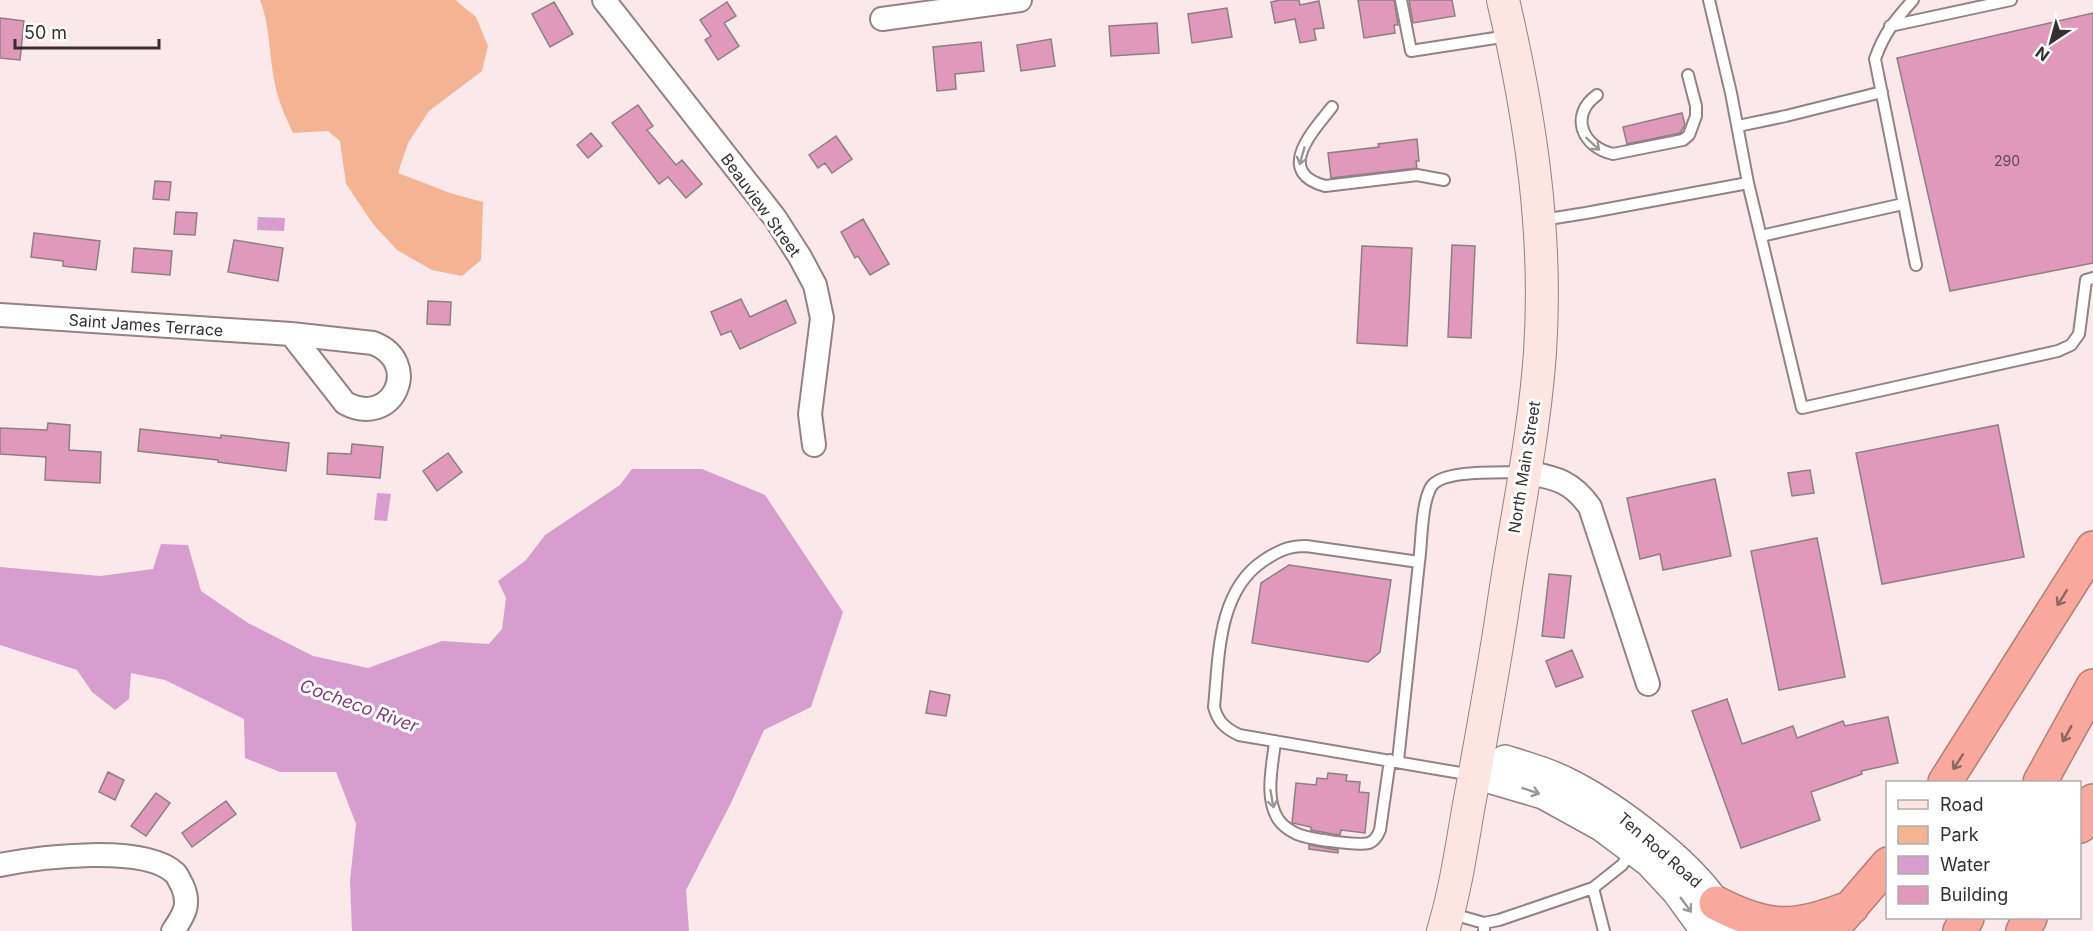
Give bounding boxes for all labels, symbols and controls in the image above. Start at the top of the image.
scale bar [15,12,159,50]
north arrow [2021,12,2081,72]
text: 50 m [24,22,67,43]
text: N [2031,42,2053,66]
one-way arrow [1585,137,1600,151]
one-way arrow [1296,146,1307,165]
street label: Beauview Street [717,149,805,261]
house number: 290 [1994,152,2020,169]
street label: Saint James Terrace [68,310,224,340]
street label: North Main Street [1504,399,1544,535]
one-way arrow [2056,589,2069,606]
water label: Cocheco River [297,674,422,737]
one-way arrow [2061,725,2073,742]
one-way arrow [1952,754,1964,770]
legend [1886,781,2081,919]
one-way arrow [1521,787,1540,798]
one-way arrow [1267,788,1278,808]
text: Road [1940,794,1983,815]
street label: Ten Rod Road [1614,808,1706,892]
text: Park [1940,824,1979,845]
text: Water [1940,854,1990,875]
text: Building [1940,884,2008,905]
one-way arrow [1679,897,1692,913]

